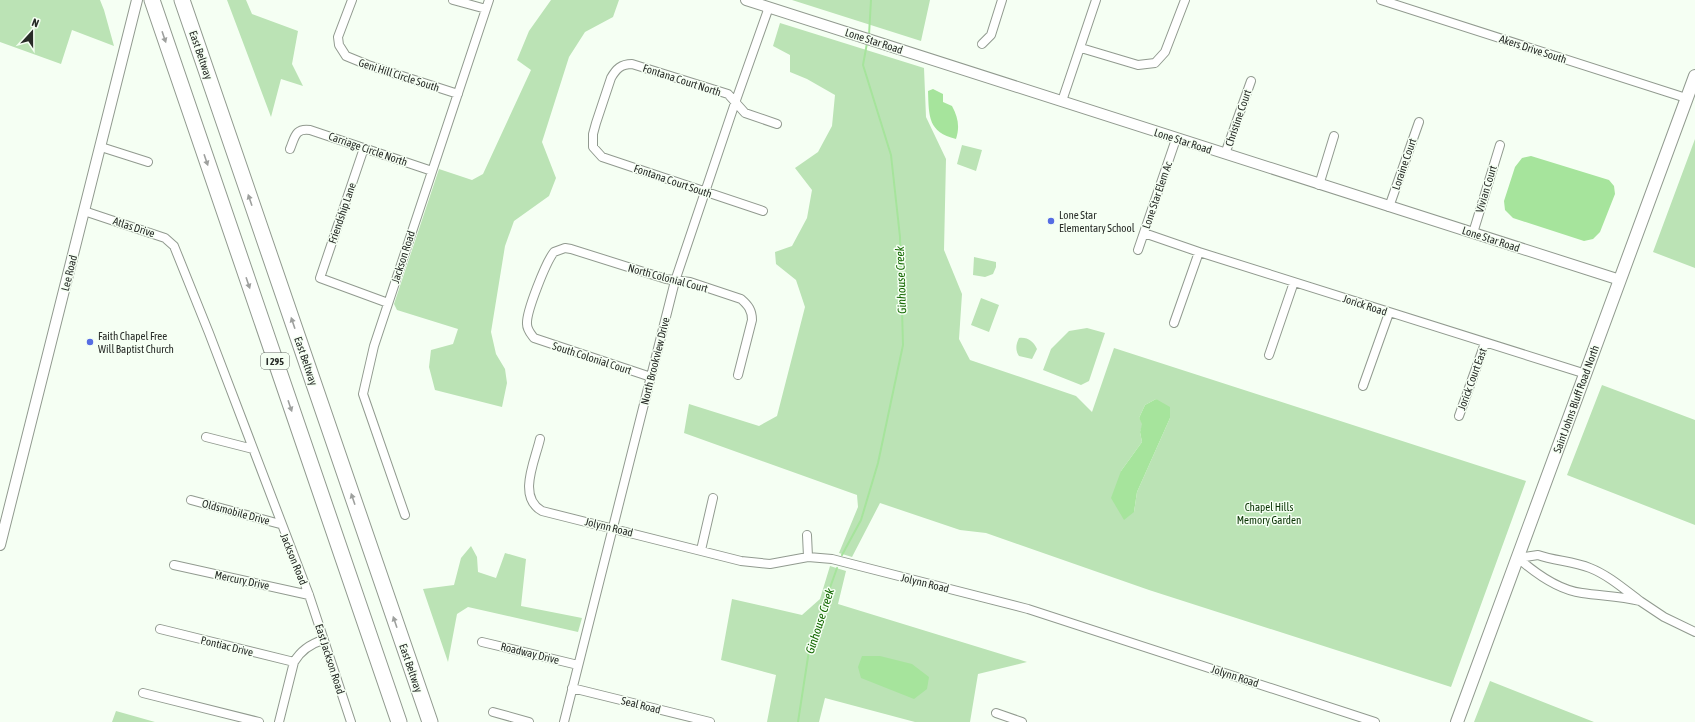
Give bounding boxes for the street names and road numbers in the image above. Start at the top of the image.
street label: Lone Star Road [844,26,904,56]
street label: East Beltway [187,29,215,81]
street label: Akers Drive South [1498,32,1568,66]
street label: Geni Hill Circle South [357,56,441,94]
street label: Fontana Court North [641,62,723,98]
street label: Christine Court [1223,88,1253,148]
street label: Lone Star Road [1153,126,1213,156]
street label: Carriage Circle North [327,130,409,168]
street label: Loraine Court [1390,137,1418,191]
street label: Lone Star Elem Ac [1140,159,1174,230]
street label: Fontana Court South [632,162,714,200]
street label: Vivian Court [1473,164,1499,214]
street label: Friendship Lane [326,181,358,245]
street label: Atlas Drive [112,215,156,239]
street label: Lone Star Road [1461,224,1521,254]
street label: Jackson Road [389,229,417,285]
street label: Lee Road [59,254,79,292]
street label: North Colonial Court [627,262,709,294]
street label: Jorick Road [1341,292,1389,318]
street label: North Brookview Drive [638,316,672,406]
street label: East Beltway [292,335,320,387]
street label: South Colonial Court [551,340,633,376]
street label: Saint Johns Bluff Road North [1551,344,1601,454]
street label: Jorick Court East [1455,346,1489,412]
road number: I 295 [261,353,289,369]
street label: Oldsmobile Drive [201,497,271,527]
street label: Jolynn Road [584,515,634,539]
street label: Jackson Road [278,532,310,586]
street label: Mercury Drive [214,568,270,592]
street label: Jolynn Road [900,571,950,595]
street label: East Jackson Road [313,623,347,695]
street label: Pontiac Drive [200,634,254,658]
street label: Roadway Drive [499,640,561,666]
street label: East Beltway [397,642,425,694]
street label: Jolynn Road [1210,663,1260,689]
street label: Seal Road [620,694,662,716]

